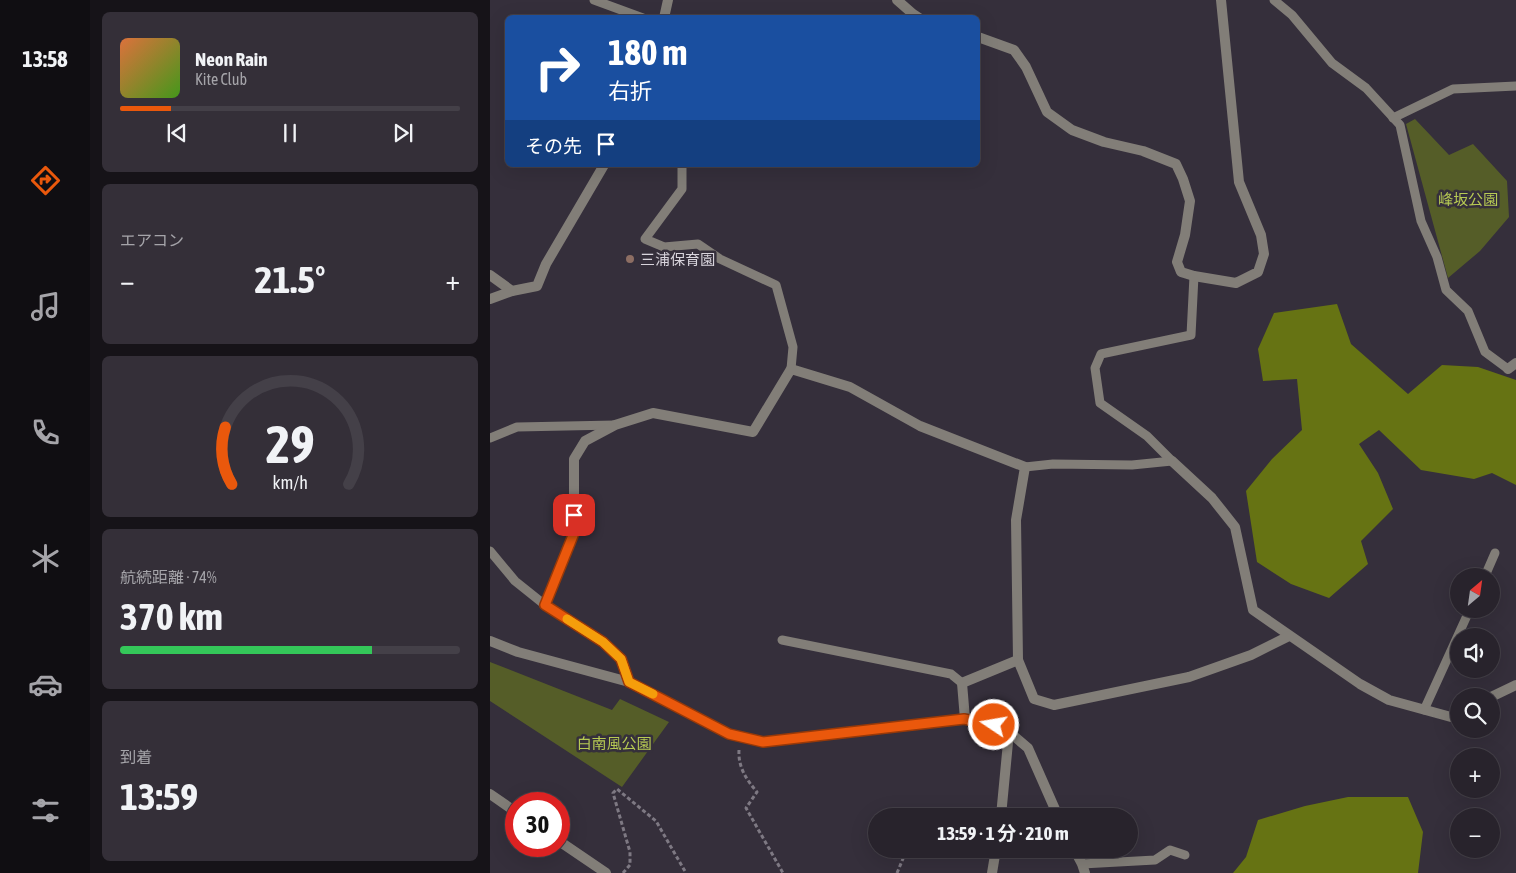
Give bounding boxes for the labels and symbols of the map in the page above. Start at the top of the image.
park label: 峰坂公園 [1438,191,1498,208]
place label: 三浦保育園 [640,251,715,268]
marker: 三浦保育園 [624,253,636,265]
pin [553,494,595,536]
north arrow [1450,568,1500,618]
position arrow [967,698,1019,750]
park label: 白南風公園 [576,735,652,752]
speed limit sign: 30 [505,792,570,857]

